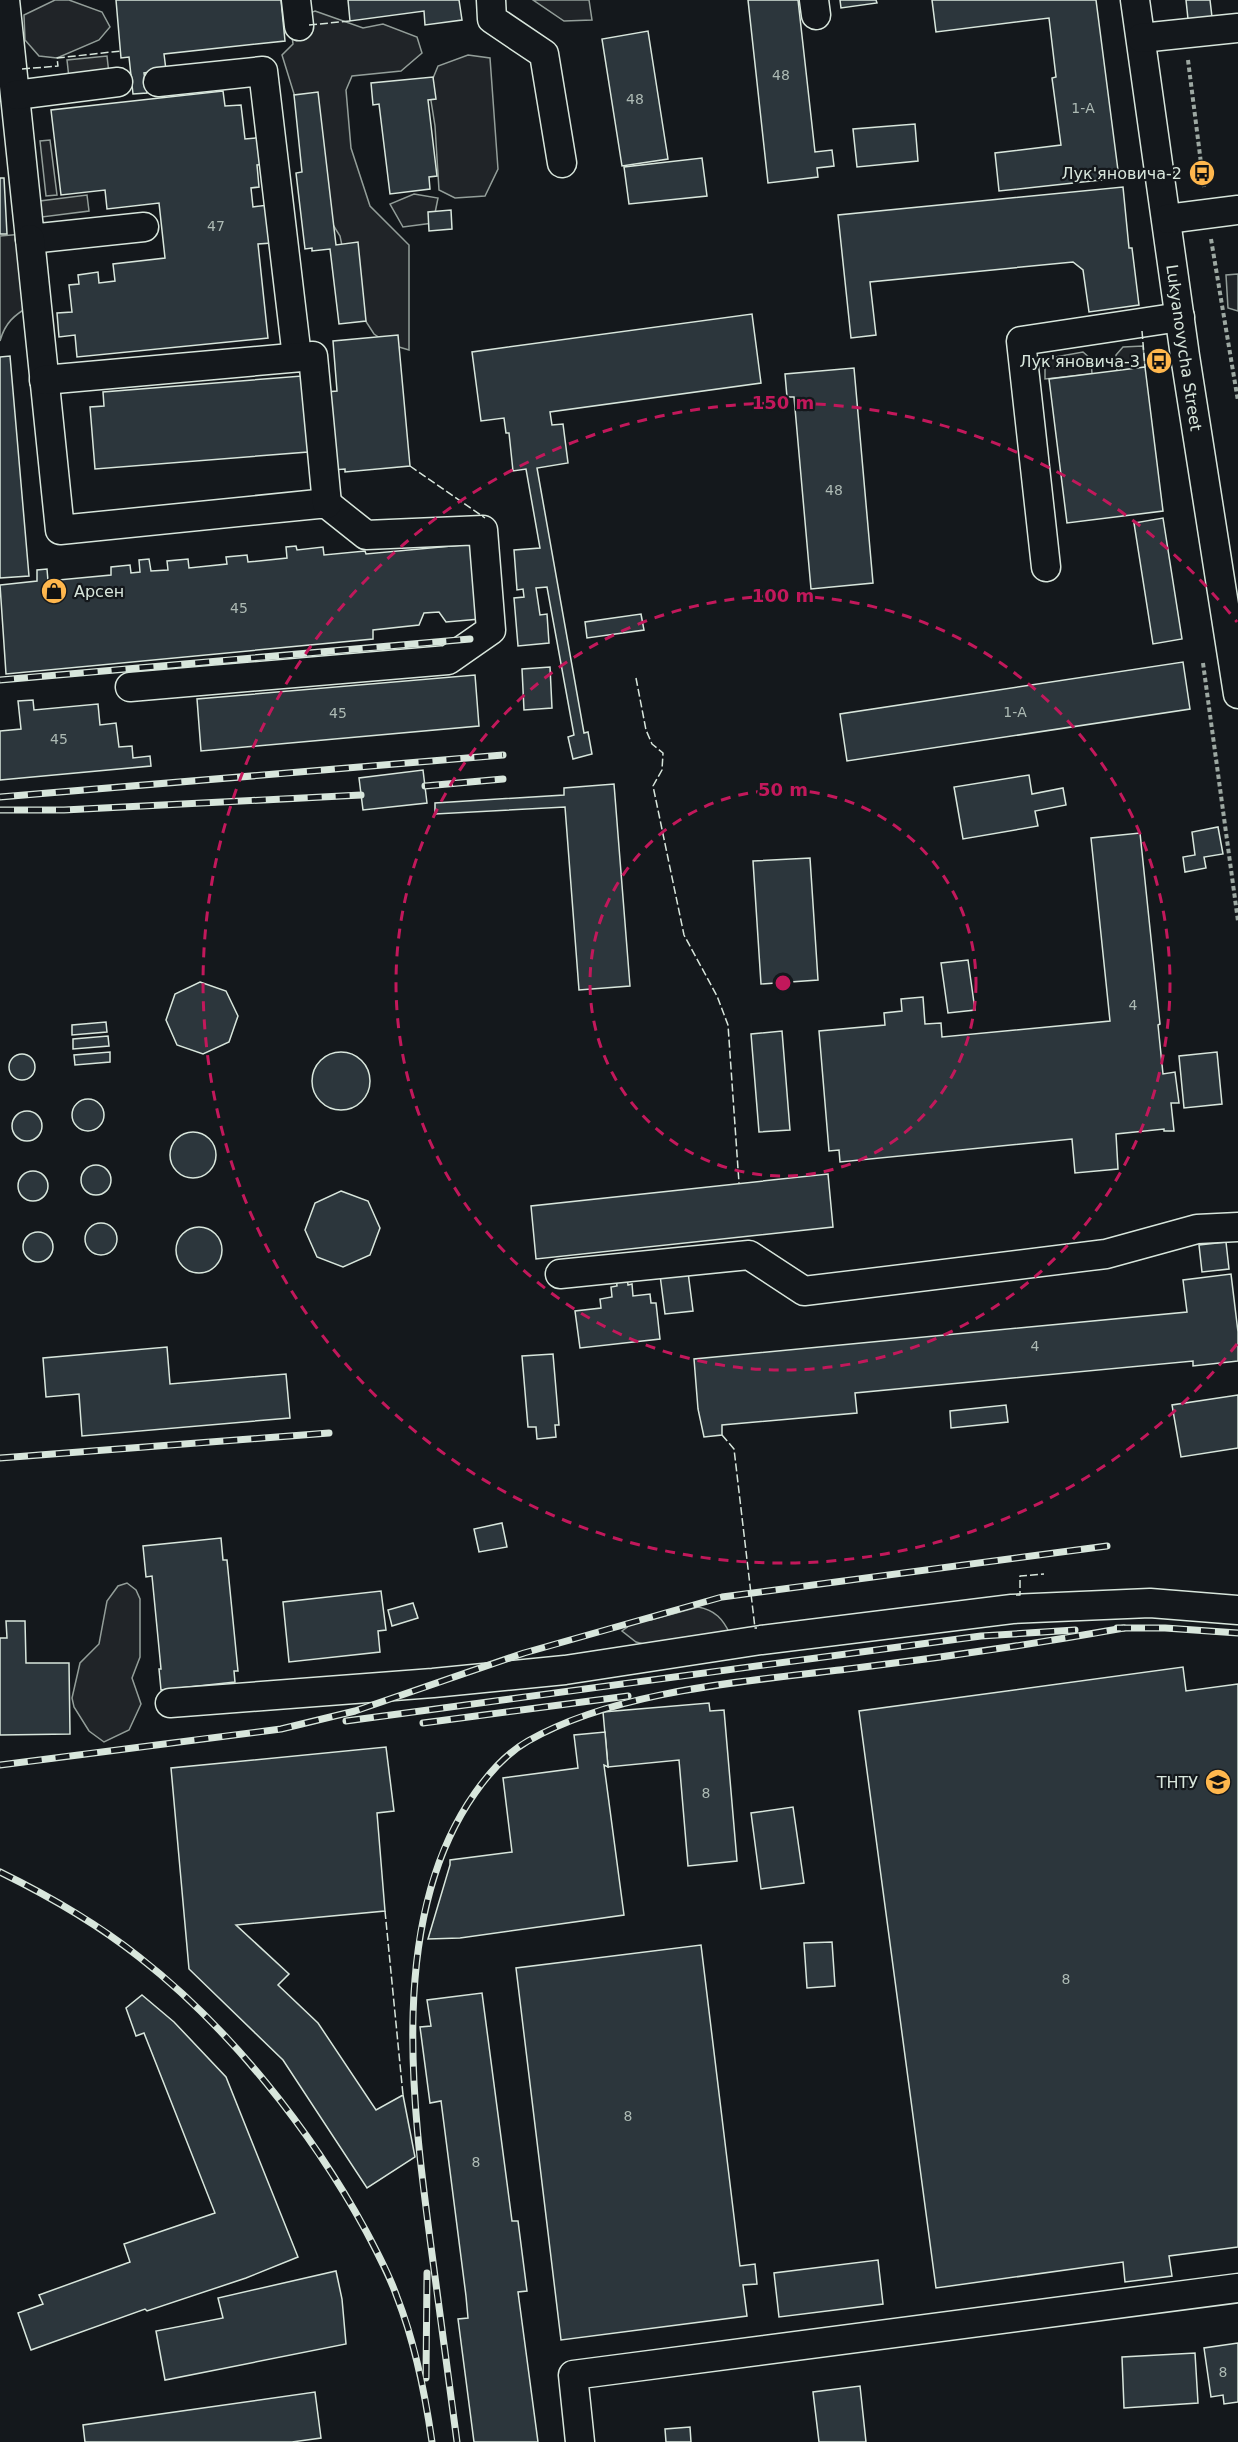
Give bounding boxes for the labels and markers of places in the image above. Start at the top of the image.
bus stop icon: Лук'яновича-2 [1187,158,1217,188]
place label: Лук'яновича-2 [1062,164,1182,183]
bus stop icon: Лук'яновича-3 [1144,346,1174,376]
place label: Лук'яновича-3 [1020,352,1140,371]
shop icon: Арсен [39,576,69,606]
place label: Арсен [74,582,124,601]
centre of rings [773,973,793,993]
school or university icon: ТНТУ [1203,1767,1233,1797]
place label: ТНТУ [1156,1773,1198,1792]

